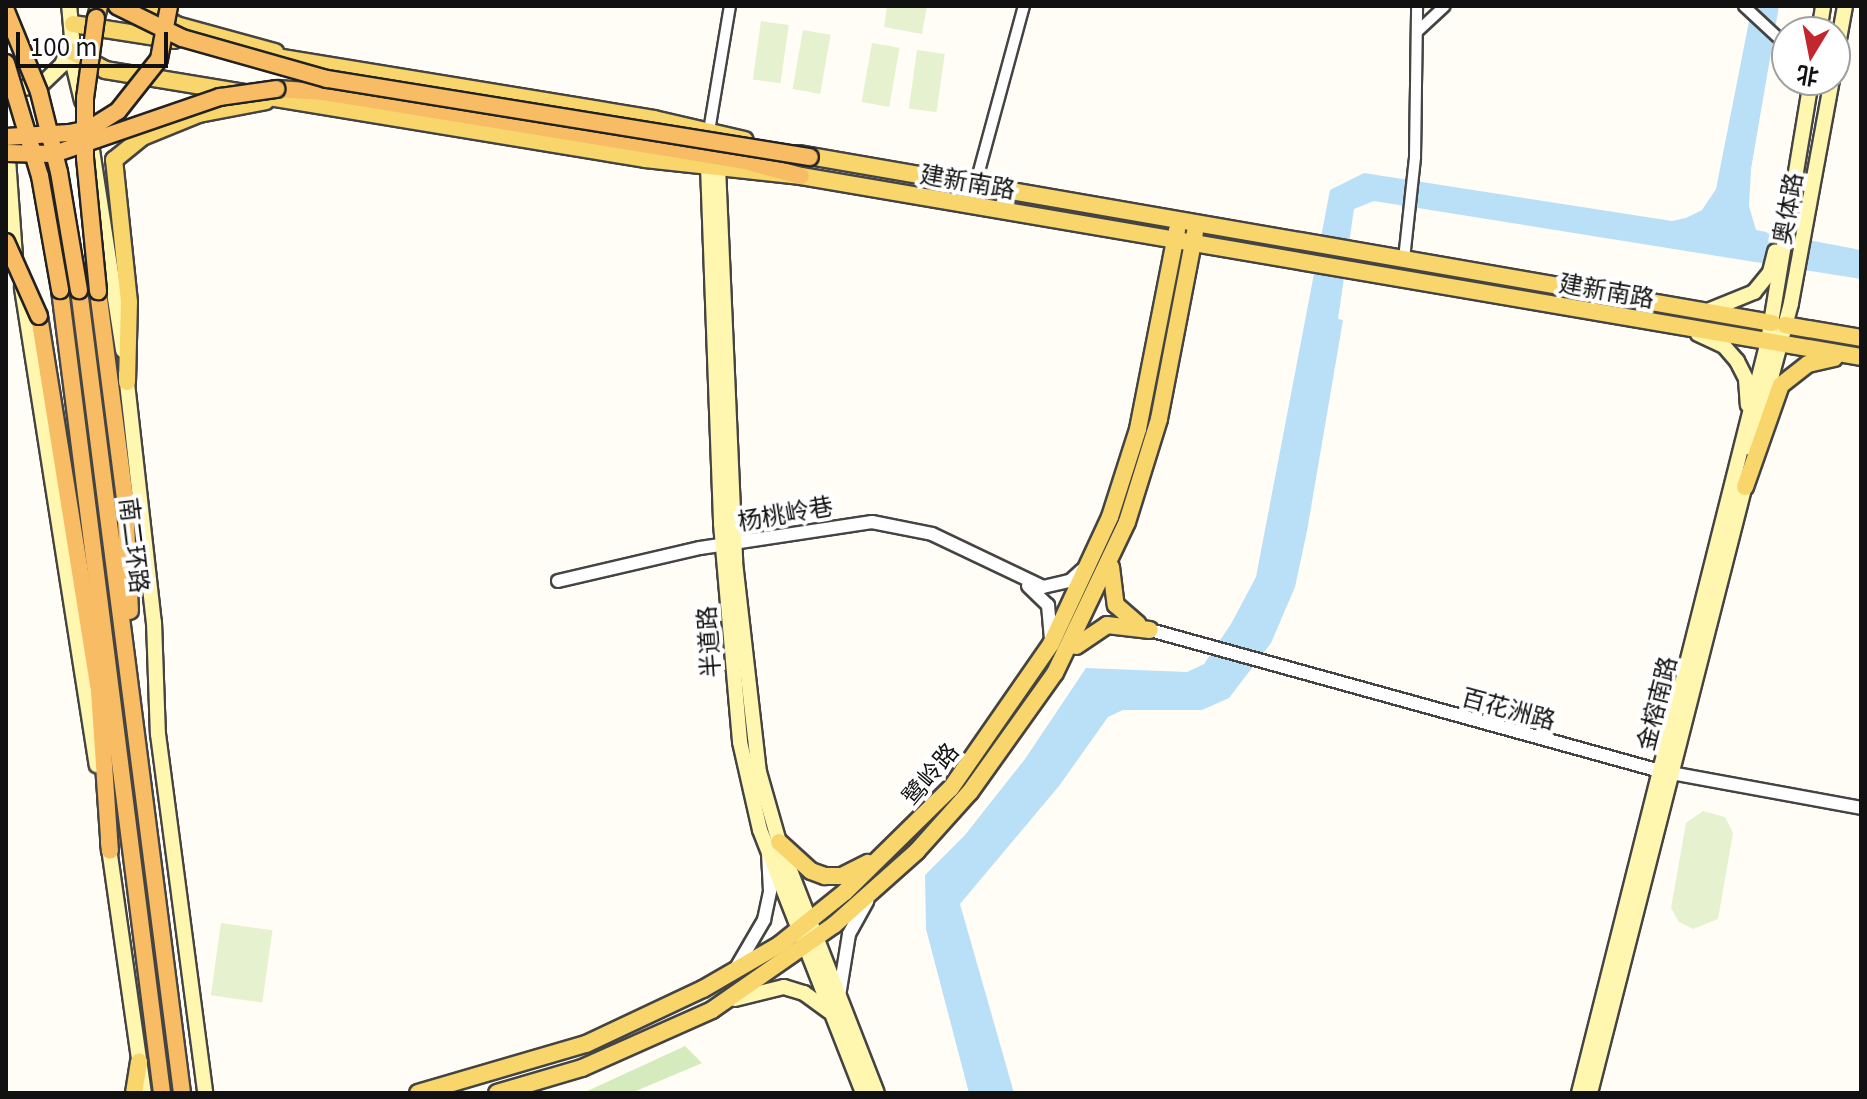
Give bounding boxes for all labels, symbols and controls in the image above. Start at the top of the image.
scale bar [20,16,172,66]
north arrow [1771,16,1851,96]
text: 100 m [30,28,98,63]
text: 北 [1794,60,1821,95]
street label: 建新南路 [918,157,1018,203]
street label: 奥体路 [1766,170,1806,246]
street label: 建新南路 [1557,266,1657,312]
street label: 杨桃岭巷 [735,489,835,535]
street label: 南二环路 [116,496,156,594]
street label: 半道路 [690,605,724,679]
street label: 金榕南路 [1629,653,1681,753]
street label: 百花洲路 [1459,681,1559,733]
street label: 鹭岭路 [895,736,963,810]

